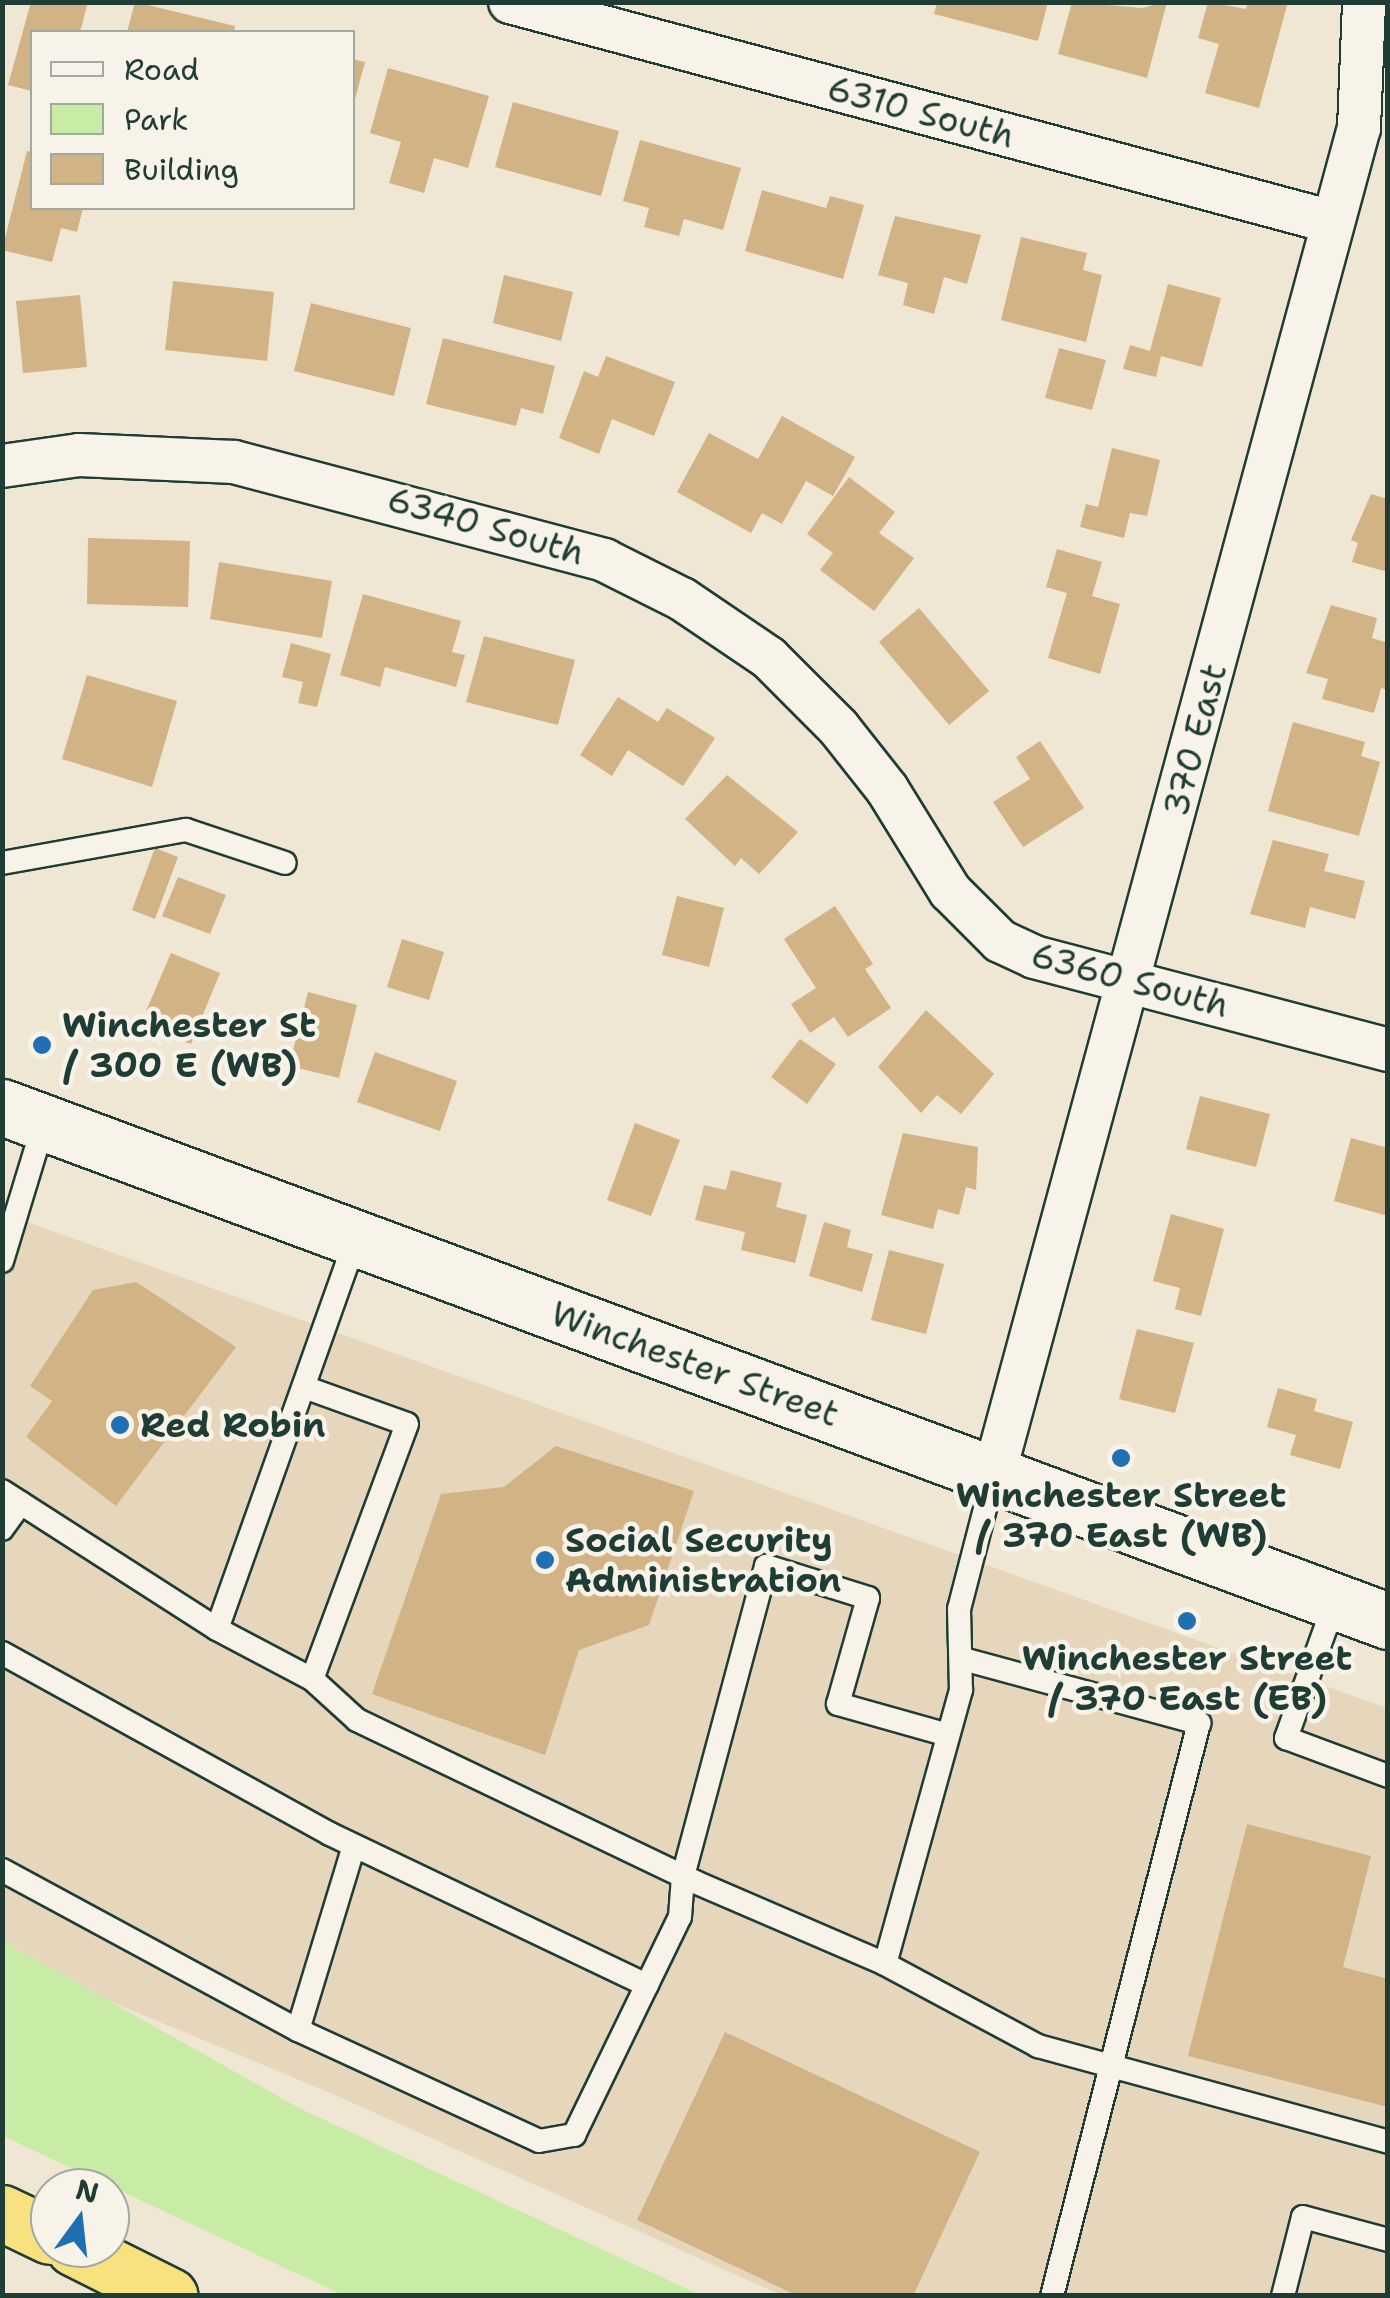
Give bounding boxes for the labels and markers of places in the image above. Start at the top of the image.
place label: Winchester St / 300 E (WB) [62,1004,316,1086]
marker: Winchester St / 300 E (WB) [31,1034,53,1056]
place label: Red Robin [140,1404,325,1446]
marker: Red Robin [109,1414,131,1436]
marker: Winchester Street / 370 East (WB) [1110,1447,1132,1469]
place label: Winchester Street / 370 East (WB) [956,1474,1286,1556]
place label: Social Security Administration [565,1519,841,1601]
marker: Social Security Administration [534,1549,556,1571]
marker: Winchester Street / 370 East (EB) [1176,1610,1198,1632]
place label: Winchester Street / 370 East (EB) [1022,1637,1352,1719]

